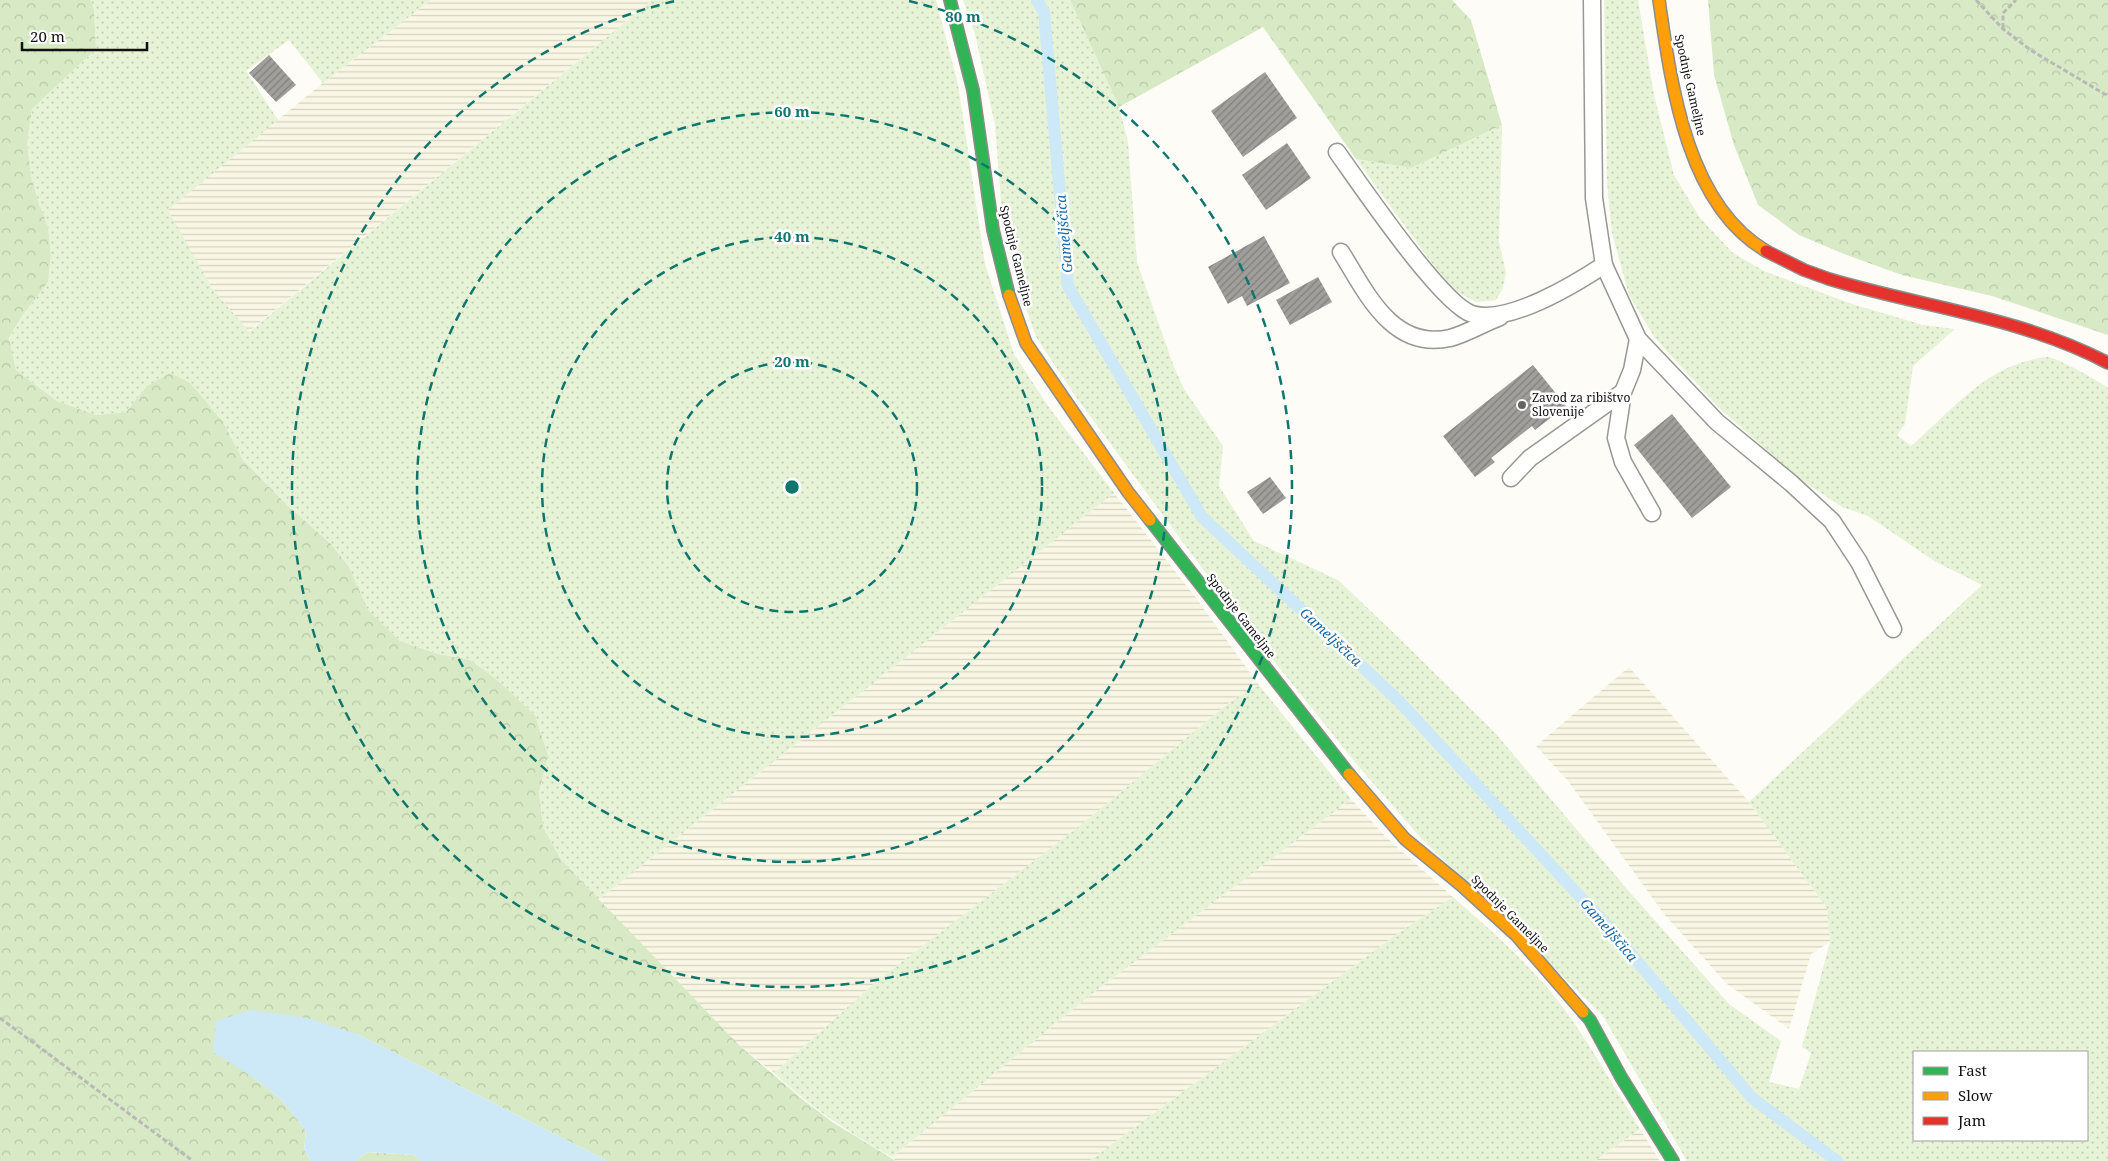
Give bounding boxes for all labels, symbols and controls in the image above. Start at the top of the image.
text: 80 m [945,6,981,26]
scale bar [22,20,148,52]
text: 20 m [30,26,65,46]
street label: Spodnje Gameljne [1671,32,1710,137]
text: 60 m [774,101,810,121]
water label: Gameljščica [1051,193,1076,274]
street label: Spodnje Gameljne [996,204,1037,308]
text: 40 m [774,226,810,246]
text: 20 m [774,351,810,371]
place label: Zavod za ribištvo Slovenije [1532,389,1631,420]
marker: Zavod za ribištvo Slovenije [1516,399,1528,411]
centre of rings [783,478,801,496]
street label: Spodnje Gameljne [1203,570,1280,662]
water label: Gameljščica [1296,603,1367,671]
street label: Spodnje Gameljne [1468,871,1553,956]
water label: Gameljščica [1576,894,1643,966]
legend [1913,1051,2088,1141]
text: Fast [1958,1060,1987,1080]
text: Slow [1958,1085,1992,1105]
text: Jam [1957,1110,1986,1130]

